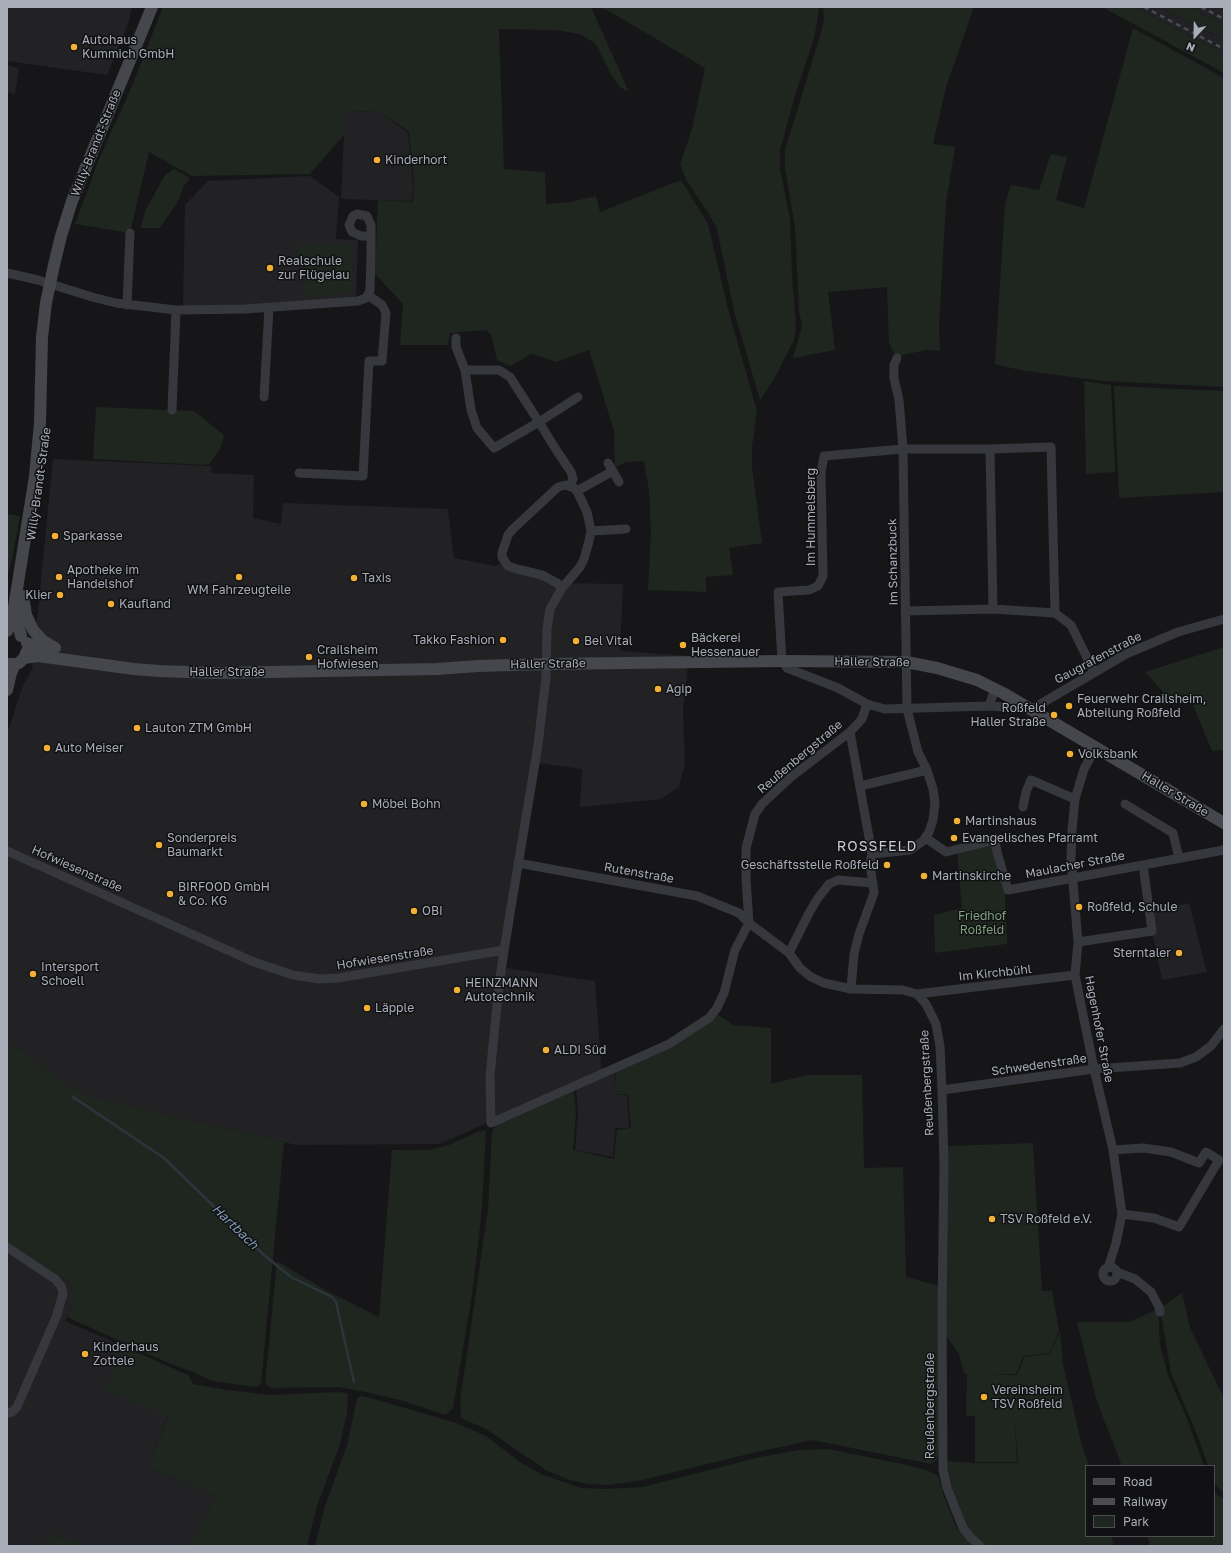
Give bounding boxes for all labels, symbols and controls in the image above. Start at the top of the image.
north arrow [1175,16,1215,56]
place label: Autohaus Kummich GmbH [82,33,174,61]
text: N [1184,40,1197,55]
marker: Autohaus Kummich GmbH [69,42,79,52]
street label: Willy-Brandt-Straße [68,87,124,199]
place label: Kinderhort [385,153,447,167]
marker: Kinderhort [372,155,382,165]
place label: Realschule zur Flügelau [278,254,350,282]
marker: Realschule zur Flügelau [265,263,275,273]
street label: Willy-Brandt-Straße [24,427,54,541]
street label: Im Hummelsberg [804,468,818,566]
street label: Im Schanzbuck [885,518,901,606]
place label: Sparkasse [63,529,123,543]
marker: Sparkasse [50,531,60,541]
place label: Apotheke im Handelshof [67,563,139,591]
place label: Taxis [362,571,391,585]
marker: Apotheke im Handelshof [54,572,64,582]
marker: WM Fahrzeugteile [234,572,244,582]
marker: Taxis [349,573,359,583]
place label: WM Fahrzeugteile [187,583,291,597]
place label: Klier [25,588,52,602]
marker: Klier [55,590,65,600]
place label: Kaufland [119,597,171,611]
marker: Kaufland [106,599,116,609]
street label: Gaugrafenstraße [1052,629,1144,687]
place label: Bäckerei Hessenauer [691,631,760,659]
place label: Takko Fashion [413,633,495,647]
place label: Bel Vital [584,634,633,648]
marker: Takko Fashion [498,635,508,645]
marker: Bel Vital [571,636,581,646]
marker: Bäckerei Hessenauer [678,640,688,650]
place label: Crailsheim Hofwiesen [317,643,378,671]
marker: Crailsheim Hofwiesen [304,652,314,662]
street label: Haller Straße [834,654,910,670]
street label: Haller Straße [510,656,586,672]
street label: Haller Straße [189,665,265,679]
place label: Agip [666,682,692,696]
marker: Agip [653,684,663,694]
place label: Feuerwehr Crailsheim, Abteilung Roßfeld [1077,692,1206,720]
place label: Roßfeld Haller Straße [970,701,1046,729]
marker: Feuerwehr Crailsheim, Abteilung Roßfeld [1064,701,1074,711]
marker: Roßfeld Haller Straße [1049,710,1059,720]
street label: Reußenbergstraße [755,717,845,797]
place label: Lauton ZTM GmbH [145,721,252,735]
marker: Lauton ZTM GmbH [132,723,142,733]
place label: Auto Meiser [55,741,124,755]
marker: Auto Meiser [42,743,52,753]
place label: Volksbank [1078,747,1138,761]
marker: Volksbank [1065,749,1075,759]
street label: Haller Straße [1139,768,1211,820]
place label: Möbel Bohn [372,797,441,811]
marker: Möbel Bohn [359,799,369,809]
place label: Martinshaus [965,814,1037,828]
marker: Martinshaus [952,816,962,826]
place label: Sonderpreis Baumarkt [167,831,237,859]
place label: Evangelisches Pfarramt [962,831,1098,845]
marker: Evangelisches Pfarramt [949,833,959,843]
district label: ROSSFELD [837,839,917,855]
marker: Sonderpreis Baumarkt [154,840,164,850]
street label: Hofwiesenstraße [29,843,125,895]
street label: Maulacher Straße [1024,848,1126,882]
place label: Geschäftsstelle Roßfeld [741,858,879,872]
street label: Rutenstraße [603,860,675,886]
marker: Geschäftsstelle Roßfeld [882,860,892,870]
place label: Martinskirche [932,869,1011,883]
marker: Martinskirche [919,871,929,881]
place label: BIRFOOD GmbH & Co. KG [178,880,270,908]
marker: BIRFOOD GmbH & Co. KG [165,889,175,899]
place label: Roßfeld, Schule [1087,900,1178,914]
marker: Roßfeld, Schule [1074,902,1084,912]
place label: OBI [422,904,443,918]
marker: OBI [409,906,419,916]
park label: Friedhof Roßfeld [958,909,1006,937]
street label: Hofwiesenstraße [336,943,434,973]
place label: Sterntaler [1113,946,1171,960]
marker: Sterntaler [1174,948,1184,958]
place label: Intersport Schoell [41,960,99,988]
street label: Im Kirchbühl [958,962,1032,984]
marker: Intersport Schoell [28,969,38,979]
street label: Hagenhofer Straße [1082,974,1116,1084]
place label: HEINZMANN Autotechnik [465,976,538,1004]
marker: HEINZMANN Autotechnik [452,985,462,995]
place label: Läpple [375,1001,414,1015]
marker: Läpple [362,1003,372,1013]
street label: Reußenbergstraße [917,1030,937,1136]
place label: ALDI Süd [554,1043,606,1057]
marker: ALDI Süd [541,1045,551,1055]
street label: Schwedenstraße [990,1051,1088,1079]
water label: Hartbach [209,1201,261,1253]
place label: TSV Roßfeld e.V. [1000,1212,1092,1226]
marker: TSV Roßfeld e.V. [987,1214,997,1224]
place label: Kinderhaus Zottele [93,1340,159,1368]
marker: Kinderhaus Zottele [80,1349,90,1359]
street label: Reußenbergstraße [923,1353,937,1459]
place label: Vereinsheim TSV Roßfeld [992,1383,1063,1411]
marker: Vereinsheim TSV Roßfeld [979,1392,989,1402]
legend [1085,1465,1215,1537]
text: Road [1123,1474,1152,1489]
text: Railway [1123,1494,1168,1509]
text: Park [1123,1514,1149,1529]

